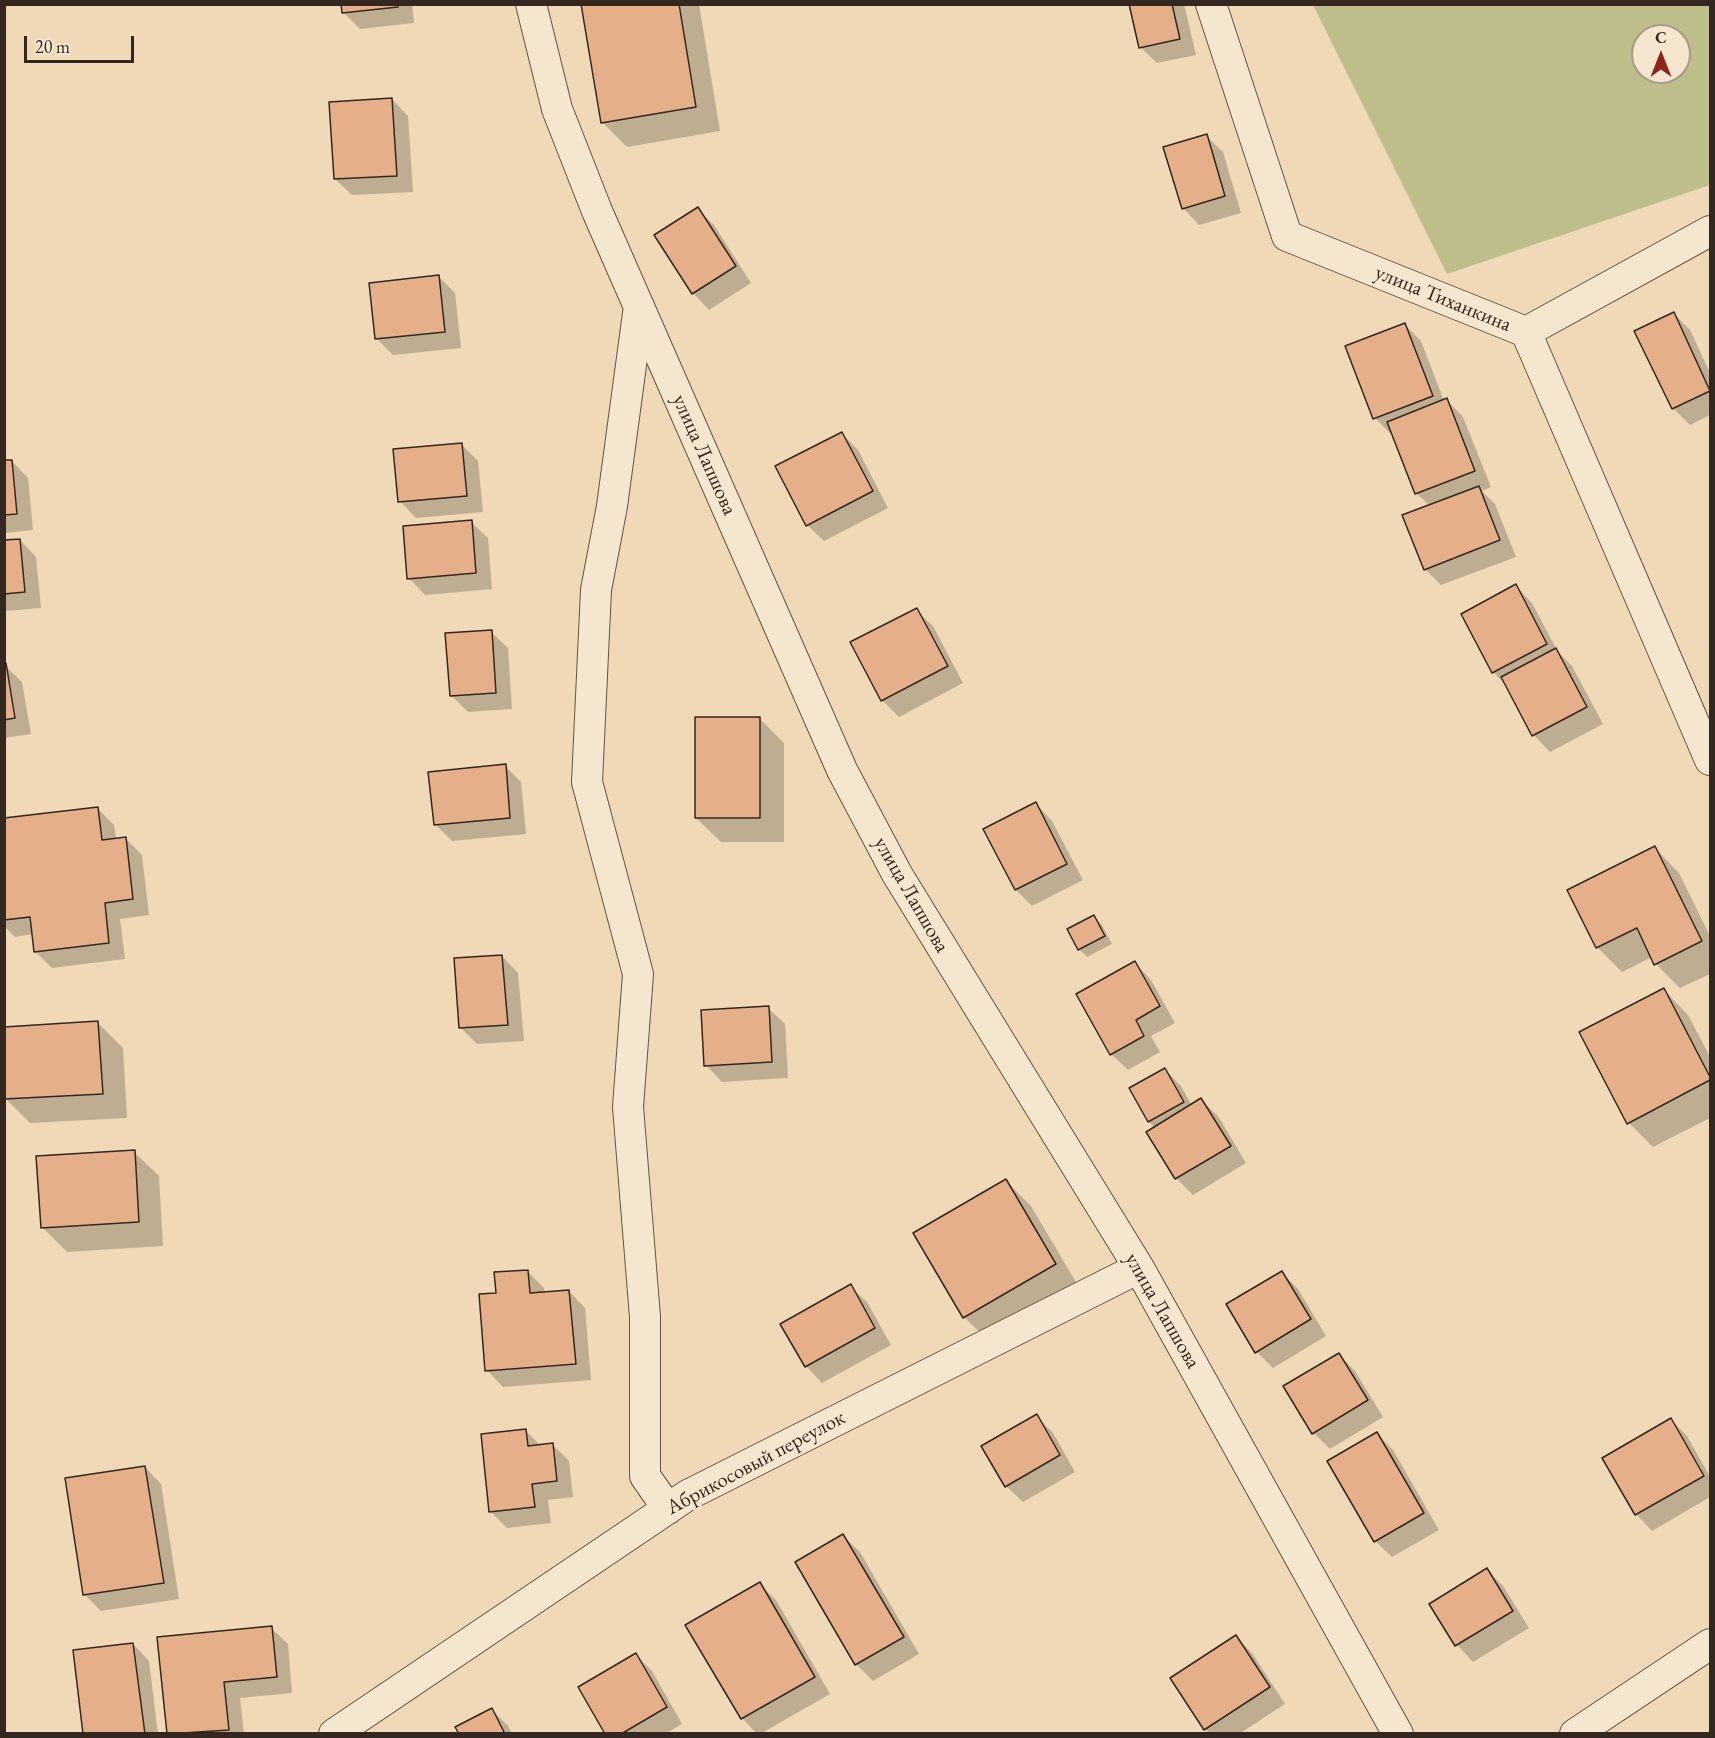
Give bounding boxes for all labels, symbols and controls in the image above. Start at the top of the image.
scale bar [27,24,136,62]
north arrow [1631,24,1691,84]
text: С [1655,27,1667,48]
text: 20 m [35,35,70,58]
street label: улица Тиханкина [1371,260,1515,338]
street label: улица Лапшова [666,391,742,519]
street label: улица Лапшова [868,833,954,957]
street label: улица Лапшова [1119,1249,1205,1373]
street label: Абрикосовый переулок [662,1405,850,1521]

